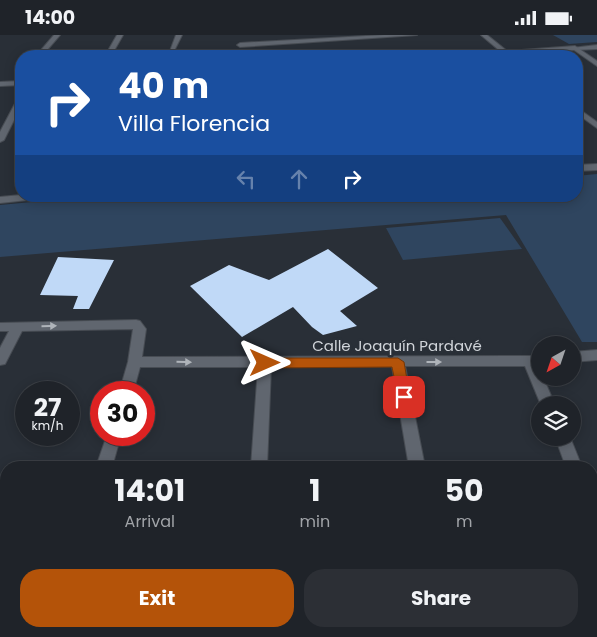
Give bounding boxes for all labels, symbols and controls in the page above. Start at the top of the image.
text: 14:00 [25,4,75,31]
text: 40 m [118,61,209,110]
icon: right [35,70,100,135]
text: Villa Florencia [118,108,270,139]
icon: left [232,165,260,193]
icon: ahead [285,165,313,193]
icon: right [338,165,366,193]
one-way arrow [41,322,57,330]
street label: Calle Joaquín Pardavé [312,335,482,356]
position arrow [238,336,290,388]
north arrow [531,336,581,386]
map controls [531,336,581,446]
one-way arrow [176,358,192,366]
one-way arrow [426,358,442,366]
pin [383,376,425,418]
speed limit sign: 30 [90,381,155,446]
icon: arrive [390,383,418,411]
text: 27 [34,390,61,425]
button: layers [531,396,581,446]
text: km/h [32,417,63,434]
text: 14:01 [114,469,185,512]
text: 1 [309,469,321,512]
text: 50 [445,469,484,512]
text: Arrival [125,510,175,533]
text: min [300,510,330,533]
text: m [456,510,472,533]
button: Exit [20,569,294,627]
button: Share [304,569,578,627]

